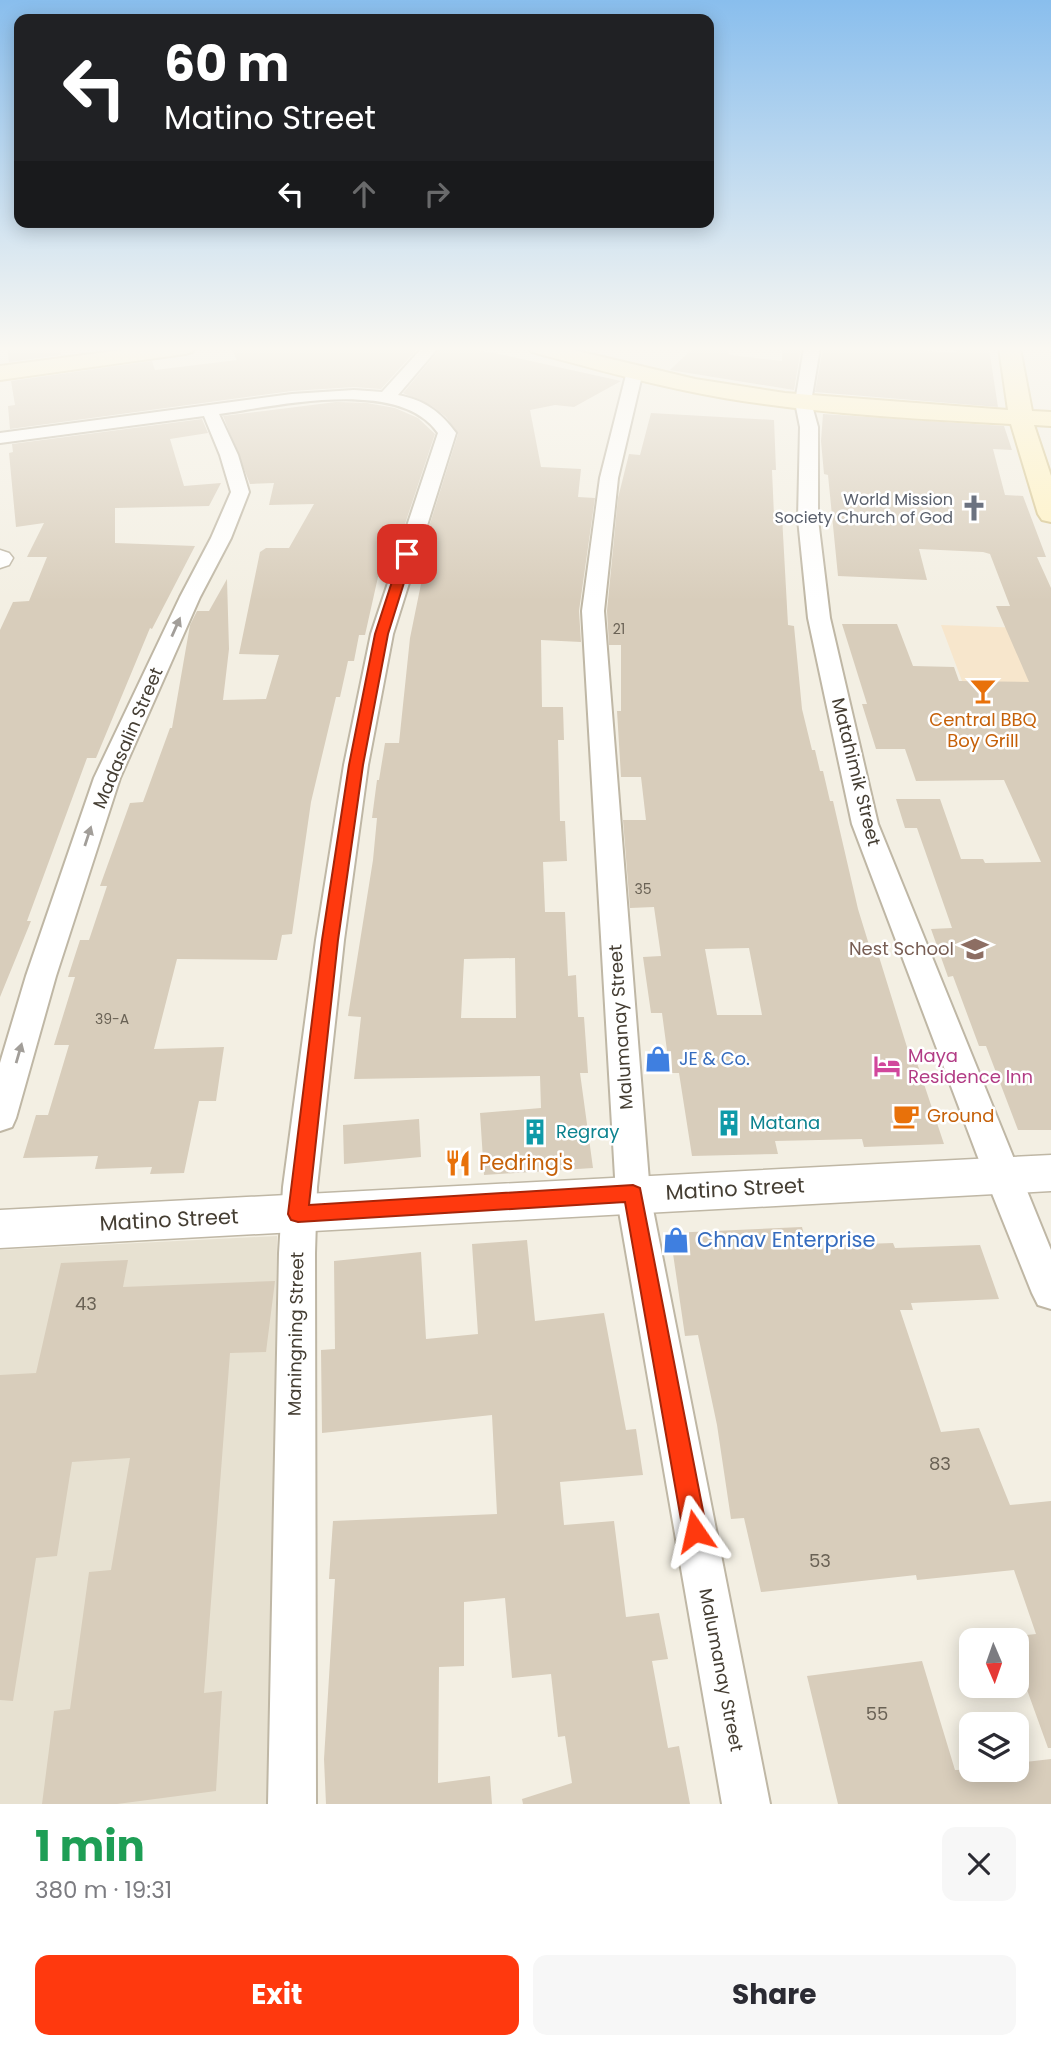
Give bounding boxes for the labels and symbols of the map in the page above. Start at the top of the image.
place label: World Mission Society Church of God [774,488,953,529]
church icon: World Mission Society Church of God [959,493,989,523]
pin [377,524,437,584]
one-way arrow [170,617,182,637]
house number: 21 [613,619,625,639]
street label: Madasalin Street [86,663,169,812]
bar icon: Central BBQ Boy Grill [968,676,998,706]
street label: Matahimik Street [826,695,887,849]
place label: Central BBQ Boy Grill [929,707,1037,753]
one-way arrow [83,825,93,846]
house number: 35 [634,879,652,899]
school or university icon: Nest School [960,934,990,964]
place label: Nest School [849,936,954,961]
street label: Malumanay Street [602,944,639,1111]
house number: 39-A [95,1009,129,1029]
one-way arrow [14,1042,25,1064]
place label: Maya Residence Inn [908,1043,1033,1089]
shop icon: JE & Co. [643,1044,673,1074]
place label: JE & Co. [679,1046,750,1071]
hotel icon: Maya Residence Inn [872,1051,902,1081]
cafe icon: Ground [891,1101,921,1131]
place label: Ground [927,1103,994,1128]
building icon: Matana [714,1108,744,1138]
place label: Matana [750,1110,820,1135]
building icon: Regray [520,1117,550,1147]
place label: Regray [556,1119,619,1144]
restaurant icon: Pedring's [443,1148,473,1178]
place label: Pedring's [479,1148,573,1177]
street label: Matino Street [665,1170,805,1207]
street label: Matino Street [99,1201,239,1238]
shop icon: Chnav Enterprise [661,1225,691,1255]
place label: Chnav Enterprise [697,1225,876,1254]
street label: Maningning Street [282,1252,309,1416]
house number: 43 [75,1291,97,1316]
house number: 83 [929,1451,951,1476]
position arrow [658,1494,732,1568]
house number: 53 [809,1548,831,1573]
street label: Malumanay Street [693,1586,750,1754]
north arrow [959,1628,1029,1698]
house number: 55 [866,1701,888,1726]

